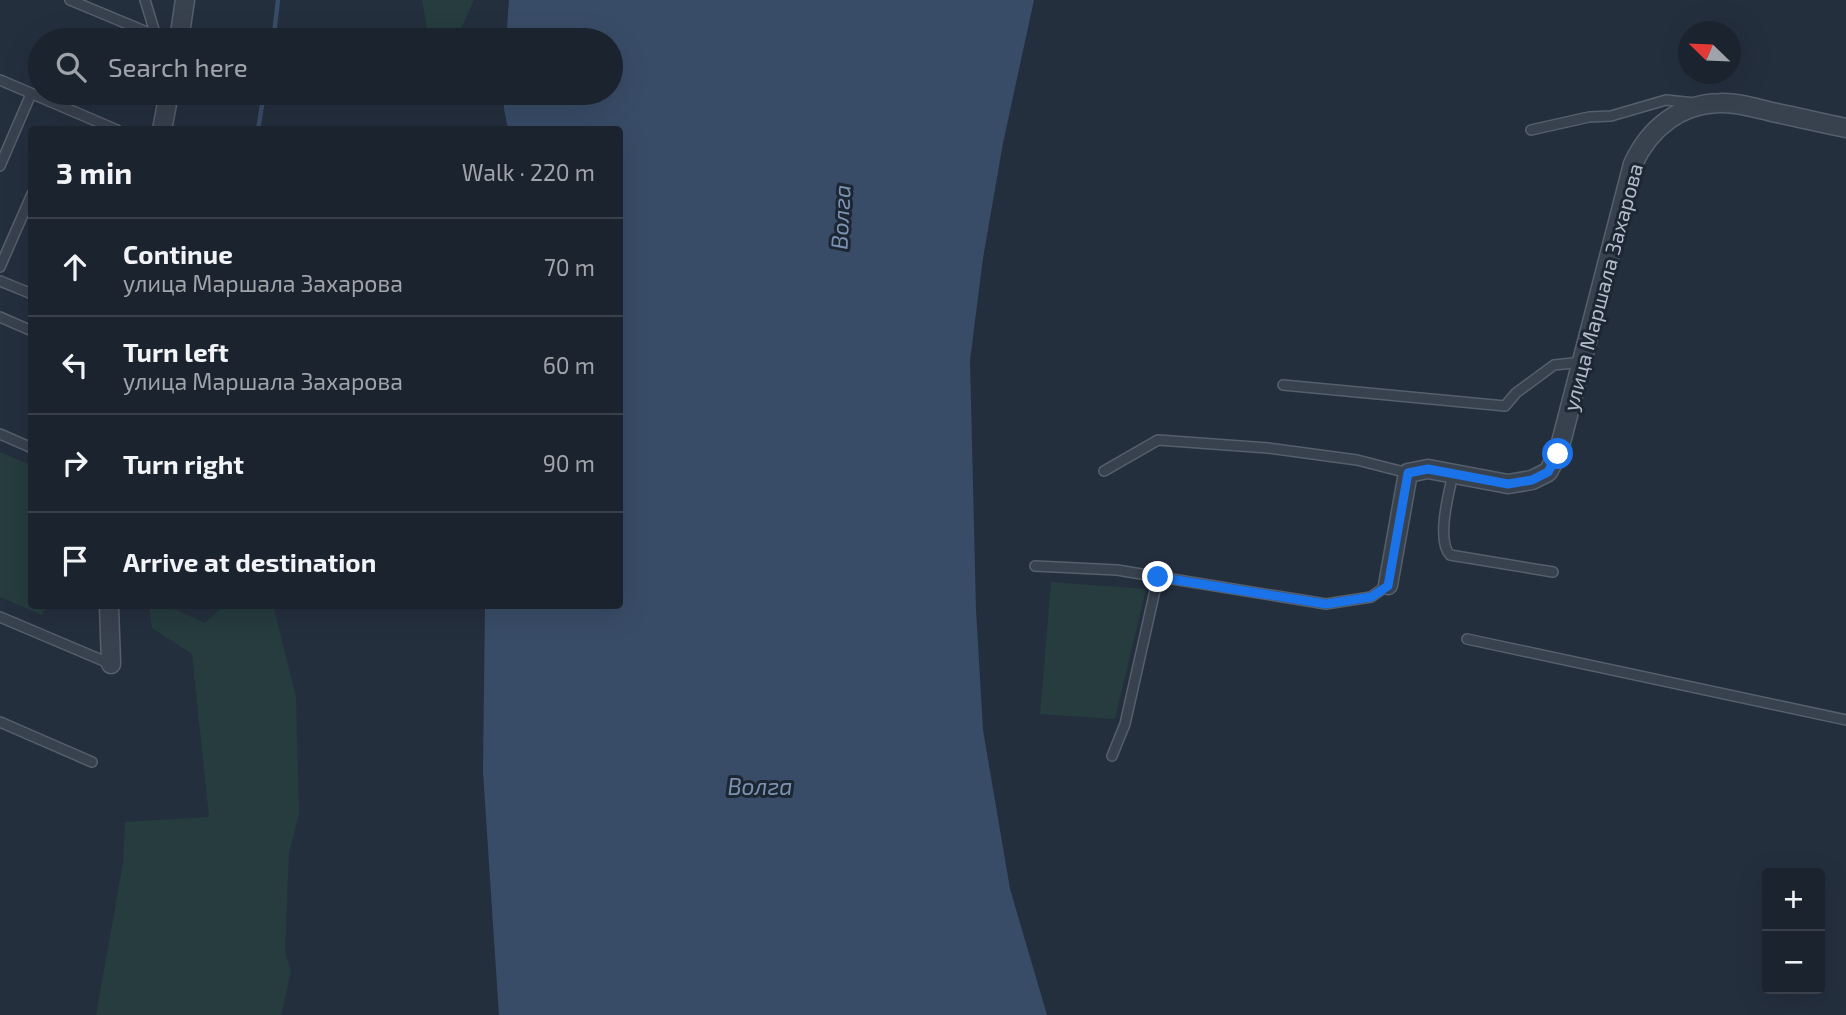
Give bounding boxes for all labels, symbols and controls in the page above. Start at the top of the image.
north arrow [1678,21,1741,84]
search box [28,28,623,105]
icon: search [52,48,90,86]
text: Search here [108,51,248,82]
text: 3 min [56,154,132,190]
text: Walk · 220 m [462,158,595,186]
street label: улица Маршала Захарова [1557,160,1648,414]
water label: Волга [824,184,856,250]
text: Continue [123,238,233,269]
icon: ahead [56,248,94,286]
text: 70 m [544,253,595,281]
text: улица Маршала Захарова [123,269,403,297]
text: Turn left [123,336,229,367]
icon: left [56,346,94,384]
text: 60 m [543,351,595,379]
text: улица Маршала Захарова [123,367,403,395]
route start [1542,438,1573,469]
icon: right [56,444,94,482]
text: Turn right [123,448,244,479]
text: 90 m [543,449,595,477]
icon: arrive [56,542,94,580]
text: Arrive at destination [123,546,376,577]
route end [1142,561,1173,592]
water label: Волга [727,772,793,800]
map controls [1762,868,1825,994]
button: + [1762,868,1825,931]
button: − [1762,931,1825,994]

